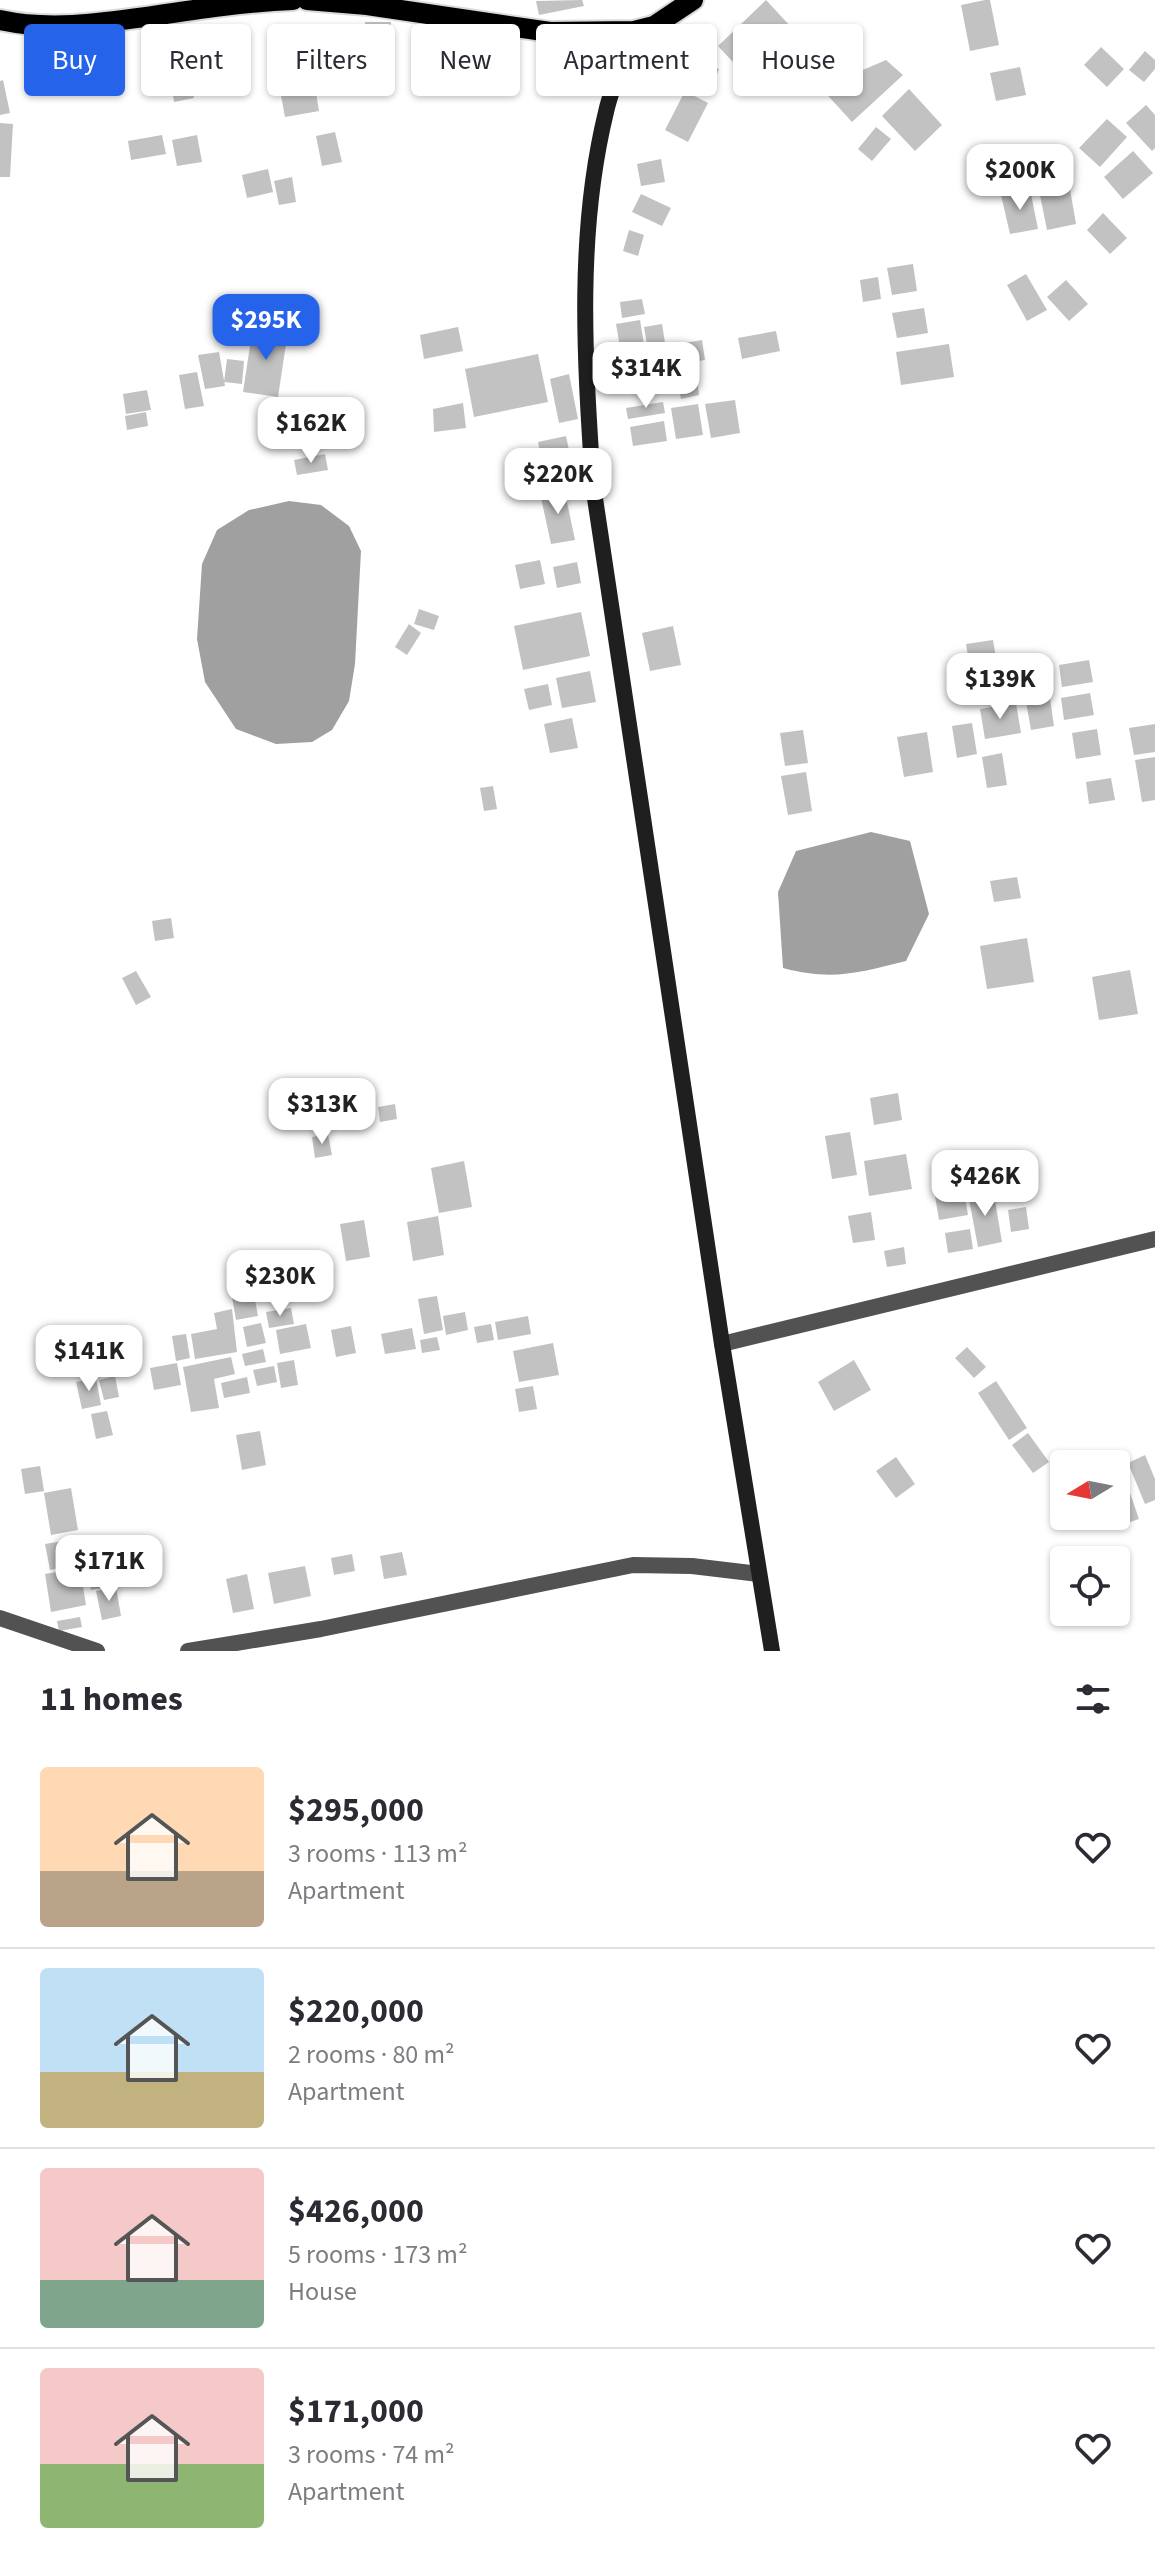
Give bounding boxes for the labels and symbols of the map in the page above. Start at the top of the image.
pin: $200K [964,144,1076,212]
pin: $295K [210,294,322,362]
pin: $314K [590,342,702,410]
pin: $162K [255,397,367,465]
pin: $220K [502,448,614,516]
pin: $139K [944,653,1056,721]
pin: $313K [266,1078,378,1146]
pin: $426K [929,1150,1041,1218]
pin: $230K [224,1250,336,1318]
pin: $141K [33,1325,145,1393]
north arrow [1050,1450,1130,1530]
pin: $171K [53,1535,165,1603]

